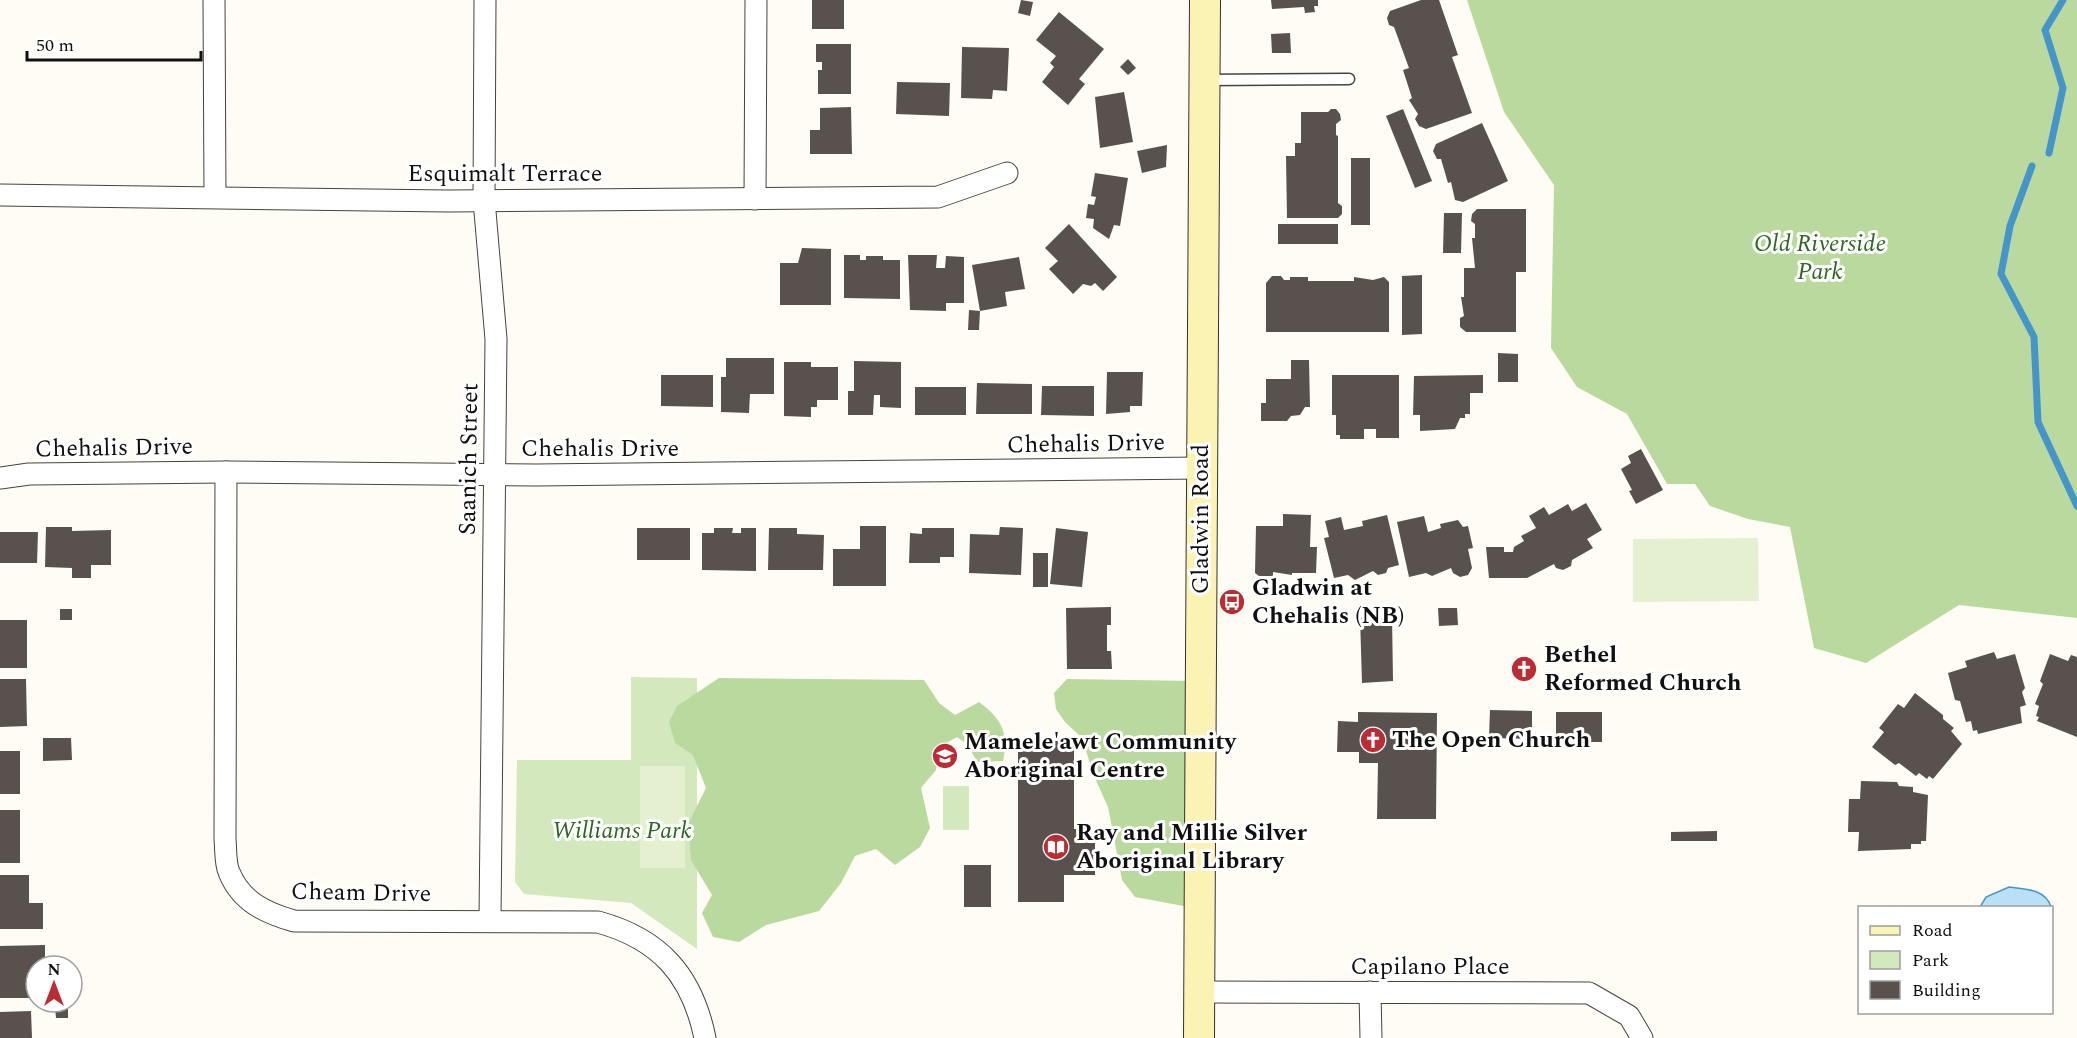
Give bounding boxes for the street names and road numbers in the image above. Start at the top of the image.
street label: Esquimalt Terrace [408,156,602,192]
street label: Saanich Street [450,382,488,536]
street label: Chehalis Drive [1007,425,1165,463]
street label: Chehalis Drive [35,429,193,467]
street label: Chehalis Drive [521,431,679,467]
street label: Gladwin Road [1183,444,1219,594]
street label: Cheam Drive [291,874,431,912]
street label: Capilano Place [1350,949,1510,985]

